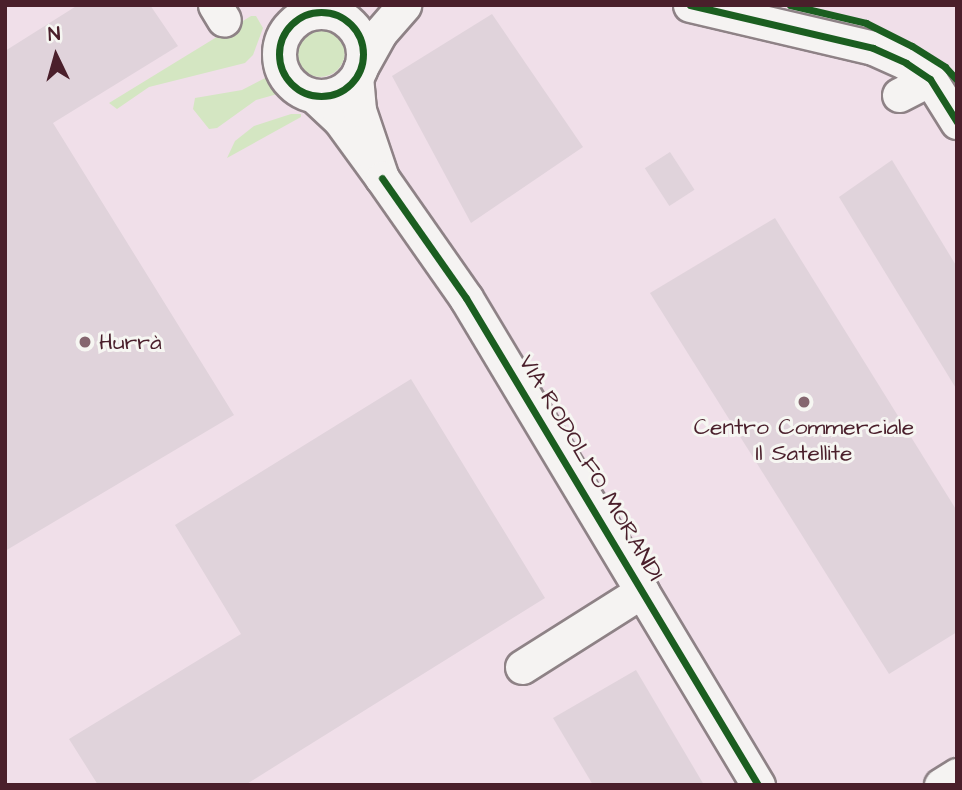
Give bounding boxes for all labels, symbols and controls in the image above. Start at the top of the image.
north arrow [21,21,91,91]
text: N [47,21,61,49]
place label: Hurrà [99,328,162,356]
marker: Hurrà [77,334,93,350]
street label: VIA RODOLFO MORANDI [513,350,669,586]
marker: Centro Commerciale Il Satellite [796,394,812,410]
place label: Centro Commerciale Il Satellite [694,413,914,467]

